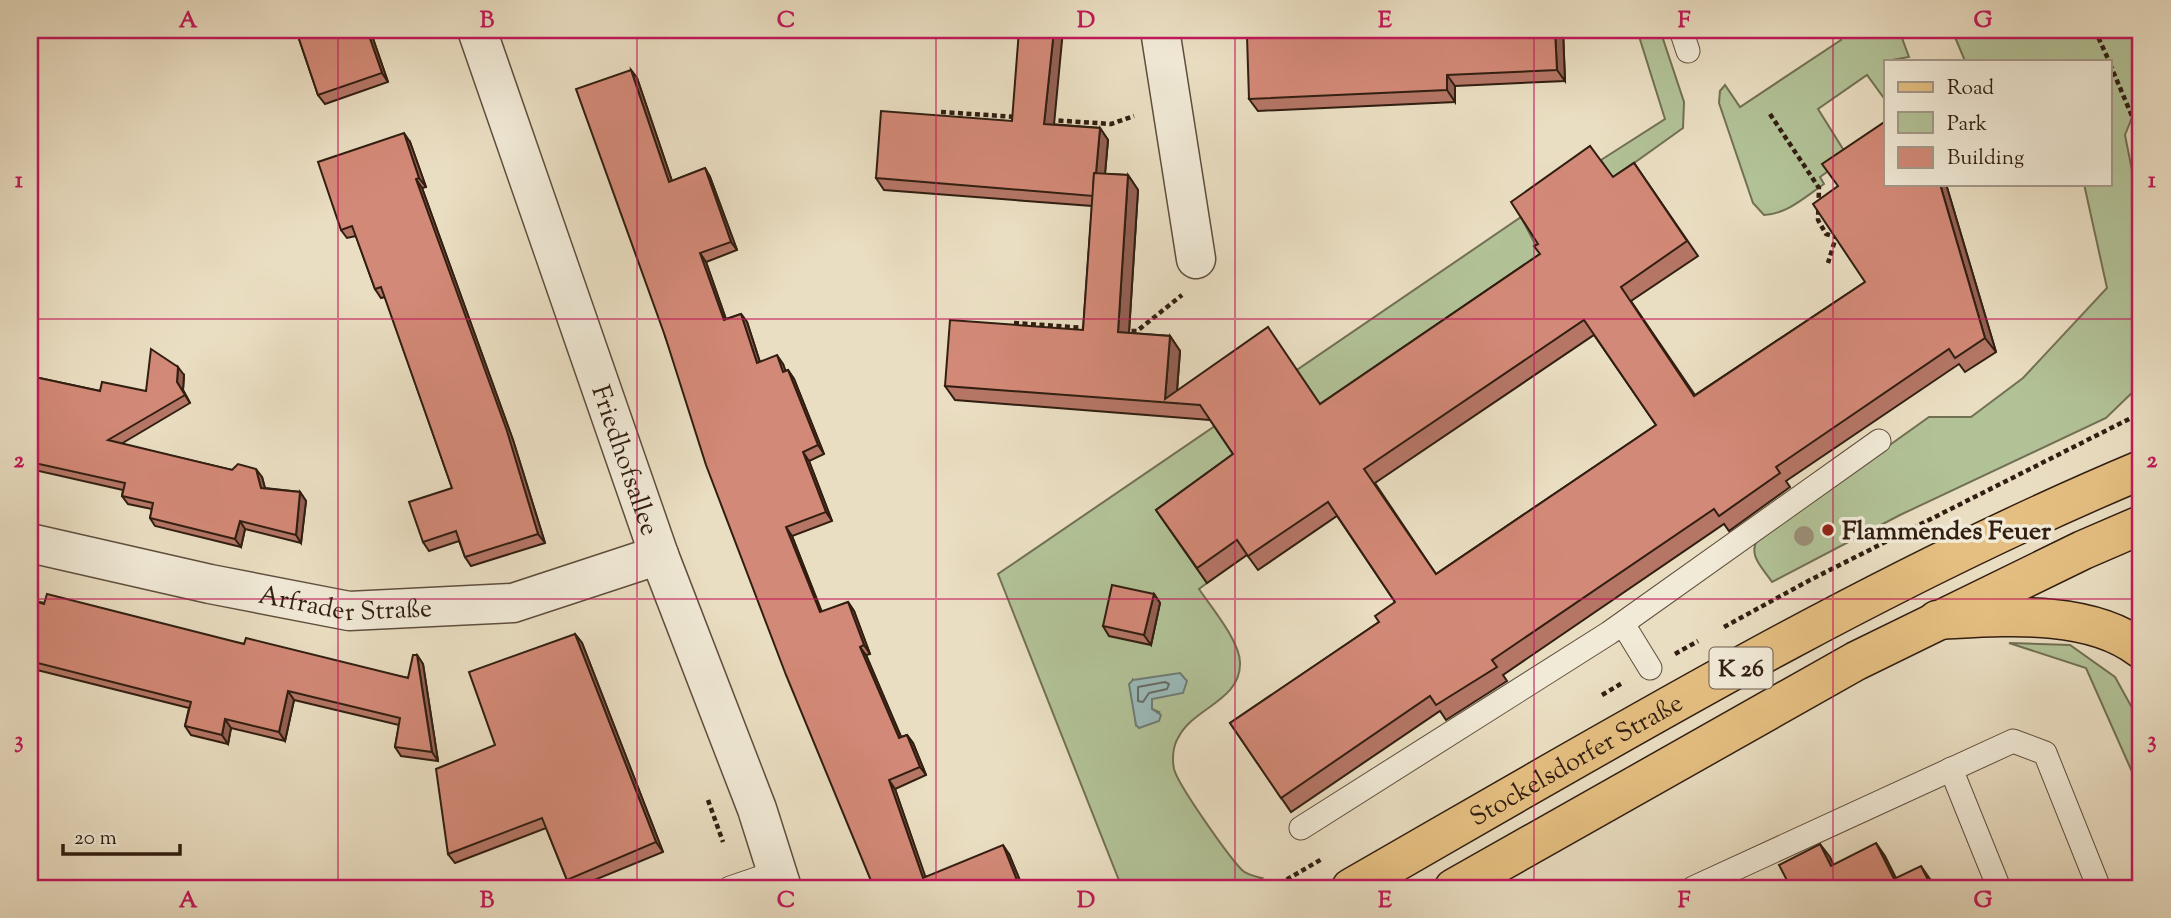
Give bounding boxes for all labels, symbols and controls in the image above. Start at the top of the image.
text: A [179,5,198,38]
text: B [480,5,495,38]
text: C [777,5,795,38]
text: D [1077,5,1095,38]
text: E [1378,5,1392,38]
text: F [1678,5,1691,38]
text: G [1974,5,1993,38]
legend [1884,60,2112,186]
text: Road [1947,74,1994,104]
text: Park [1947,110,1988,140]
text: Building [1947,144,2024,174]
text: 1 [15,165,23,198]
text: 1 [2148,165,2156,198]
street label: Friedhofsallee [581,381,667,541]
text: 2 [14,445,25,478]
text: 2 [2147,445,2158,478]
place label: Flammendes Feuer [1842,514,2051,551]
marker: Flammendes Feuer [1820,522,1836,538]
street label: Arfrader Straße [255,578,433,632]
road number: K 26 [1710,648,1772,688]
street label: Stockelsdorfer Straße [1463,686,1690,837]
text: 3 [14,725,24,758]
text: 3 [2147,725,2157,758]
scale bar [63,813,180,857]
text: 20 m [74,824,117,854]
text: A [179,885,198,918]
text: B [480,885,495,918]
text: C [777,885,795,918]
text: D [1077,885,1095,918]
text: E [1378,885,1392,918]
text: F [1678,885,1691,918]
text: G [1974,885,1993,918]

